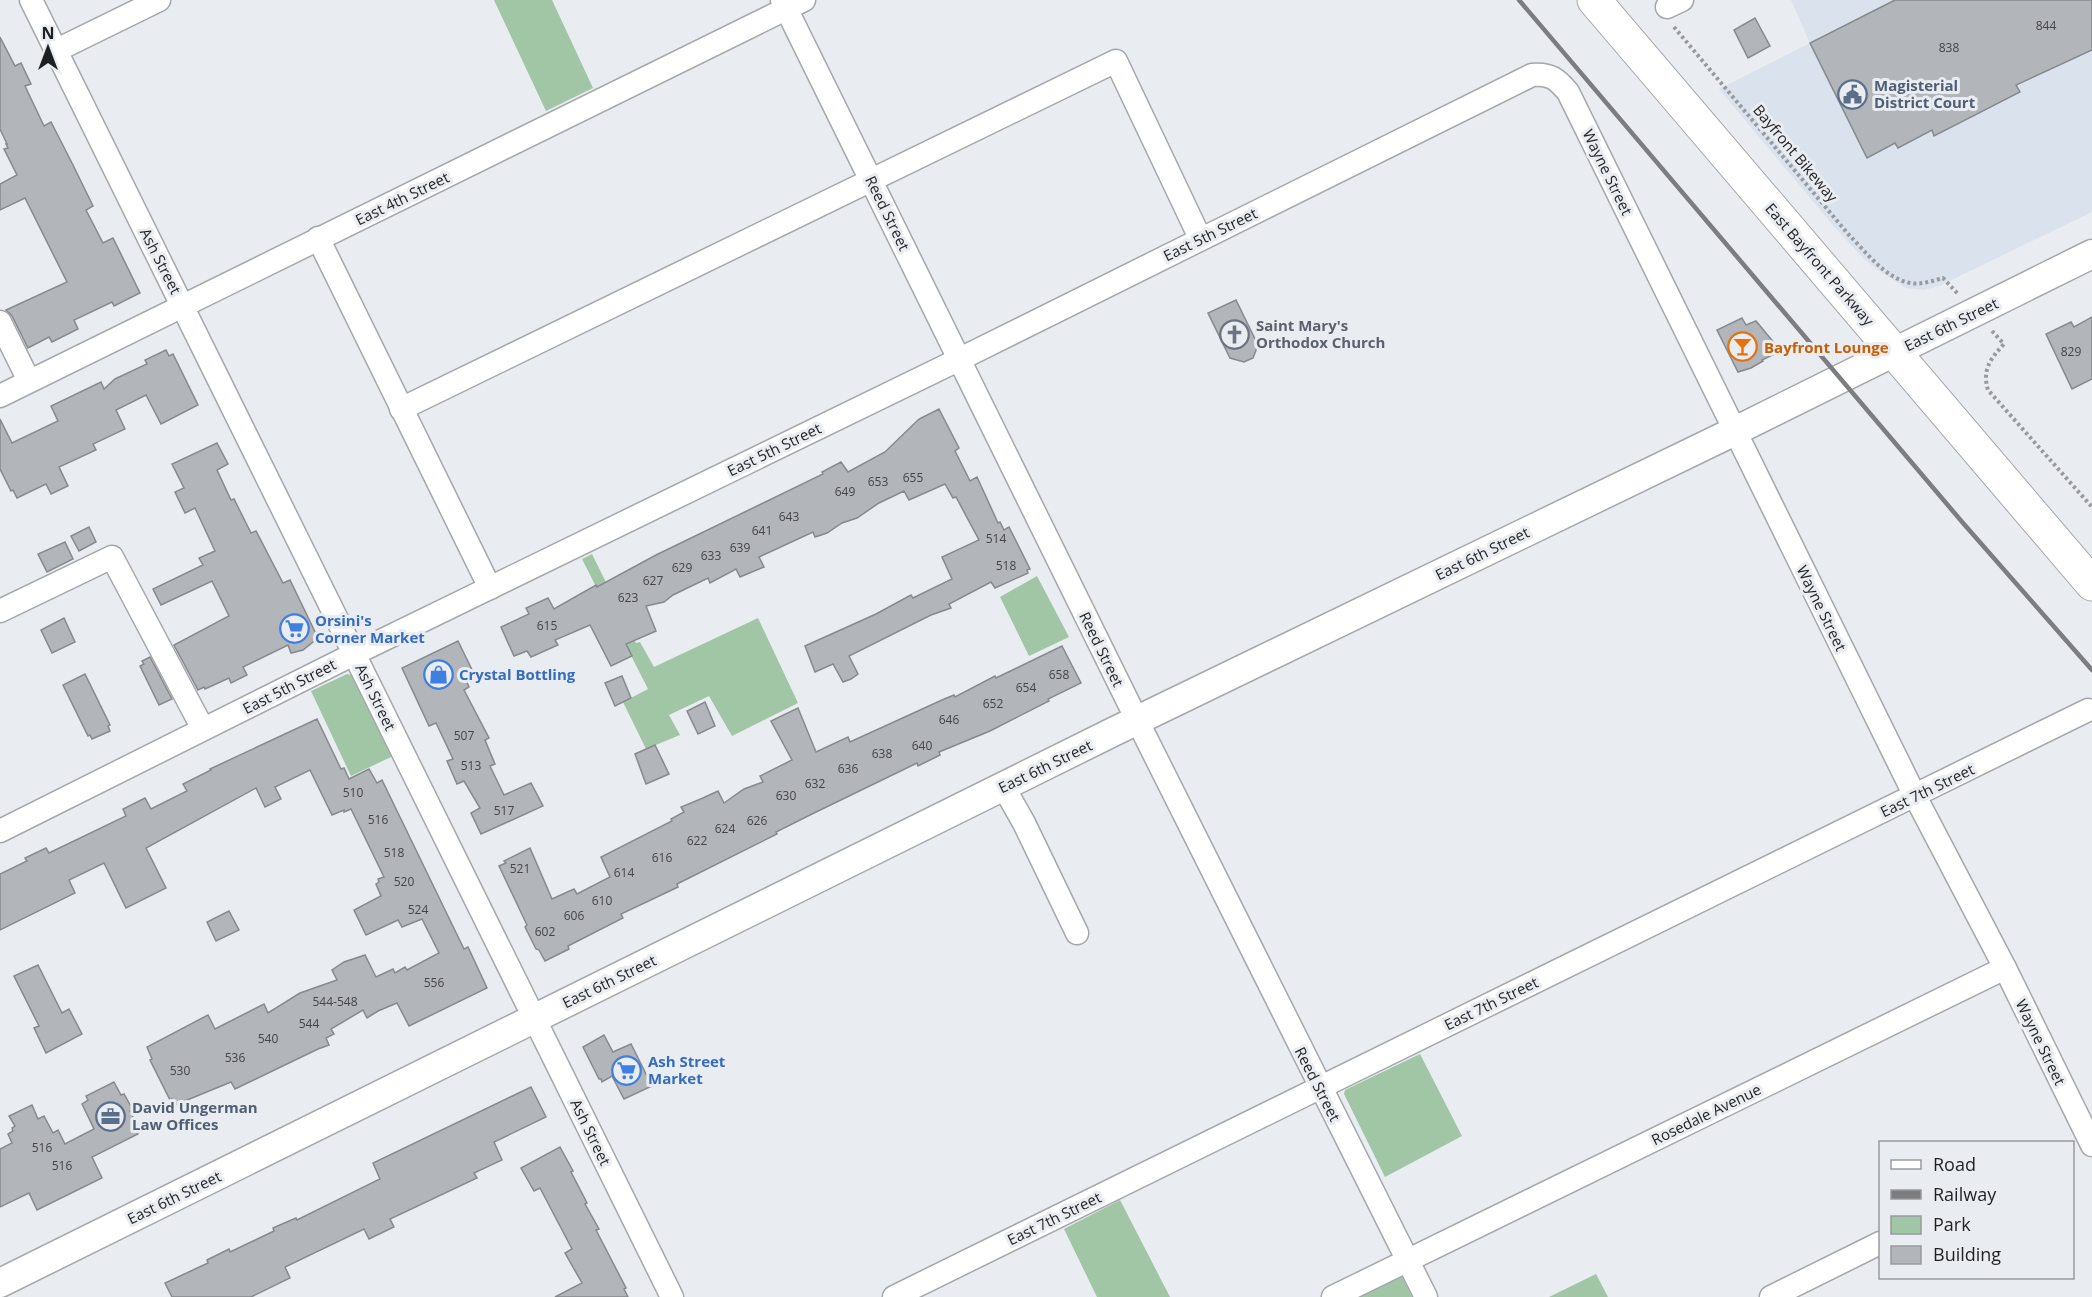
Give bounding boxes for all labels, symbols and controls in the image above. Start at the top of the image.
house number: 844 [2036,17,2056,34]
north arrow [18,18,78,78]
text: N [41,22,55,44]
house number: 838 [1939,39,1959,56]
place label: Magisterial District Court [1874,75,1976,112]
public building icon: Magisterial District Court [1837,78,1869,110]
street label: Bayfront Bikeway [1749,100,1843,206]
street label: Wayne Street [1579,126,1637,218]
street label: East 4th Street [352,167,452,229]
street label: Reed Street [861,172,915,254]
street label: East Bayfront Parkway [1761,199,1879,330]
street label: East 5th Street [1160,203,1260,265]
street label: Ash Street [136,225,186,297]
street label: East 6th Street [1901,293,2001,355]
place label: Saint Mary's Orthodox Church [1256,315,1385,352]
church icon: Saint Mary's Orthodox Church [1219,318,1251,350]
bar icon: Bayfront Lounge [1727,331,1759,363]
place label: Bayfront Lounge [1764,337,1889,357]
house number: 829 [2061,343,2081,360]
street label: East 5th Street [724,418,824,480]
house number: 655 [903,469,923,486]
house number: 653 [868,473,888,490]
house number: 649 [835,483,855,500]
house number: 643 [779,508,799,525]
house number: 641 [752,522,772,539]
street label: East 6th Street [1432,522,1532,584]
house number: 514 [986,530,1006,547]
house number: 639 [730,539,750,556]
house number: 633 [701,547,721,564]
house number: 518 [996,557,1016,574]
house number: 629 [672,559,692,576]
street label: Wayne Street [1793,562,1851,654]
house number: 627 [643,572,663,589]
house number: 623 [618,589,638,606]
street label: Reed Street [1075,608,1129,690]
place label: Orsini's Corner Market [315,610,425,647]
supermarket icon: Orsini's Corner Market [278,613,310,645]
house number: 615 [537,617,557,634]
street label: East 5th Street [239,654,339,718]
shop icon: Crystal Bottling [422,658,454,690]
street label: Ash Street [351,660,401,734]
place label: Crystal Bottling [459,664,576,684]
house number: 658 [1049,666,1069,683]
house number: 654 [1016,679,1036,696]
house number: 652 [983,695,1003,712]
house number: 646 [939,711,959,728]
house number: 507 [454,727,474,744]
street label: East 6th Street [995,735,1095,797]
house number: 640 [912,737,932,754]
house number: 638 [872,745,892,762]
house number: 513 [461,757,481,774]
street label: East 7th Street [1877,759,1977,821]
house number: 636 [838,760,858,777]
house number: 632 [805,775,825,792]
house number: 510 [343,784,363,801]
house number: 630 [776,787,796,804]
house number: 517 [494,802,514,819]
house number: 516 [368,811,388,828]
house number: 626 [747,812,767,829]
house number: 624 [715,820,735,837]
house number: 622 [687,832,707,849]
house number: 518 [384,844,404,861]
house number: 616 [652,849,672,866]
house number: 521 [510,860,530,877]
house number: 614 [614,864,634,881]
house number: 520 [394,873,414,890]
house number: 610 [592,892,612,909]
house number: 524 [408,901,428,918]
house number: 606 [564,907,584,924]
house number: 602 [535,923,555,940]
street label: East 6th Street [559,950,659,1012]
street label: East 7th Street [1441,972,1541,1034]
house number: 556 [424,974,444,991]
house number: 544-548 [312,993,358,1010]
street label: Wayne Street [2012,996,2070,1088]
house number: 544 [299,1015,319,1032]
house number: 540 [258,1030,278,1047]
street label: Reed Street [1291,1043,1345,1125]
house number: 536 [225,1049,245,1066]
place label: Ash Street Market [648,1051,726,1088]
supermarket icon: Ash Street Market [611,1054,643,1086]
house number: 530 [170,1062,190,1079]
street label: Rosedale Avenue [1648,1079,1764,1149]
street label: Ash Street [566,1095,616,1169]
place label: David Ungerman Law Offices [132,1097,258,1134]
office icon: David Ungerman Law Offices [95,1100,127,1132]
house number: 516 [32,1139,52,1156]
legend [1879,1141,2074,1279]
text: Road [1933,1152,1976,1176]
house number: 516 [52,1157,72,1174]
street label: East 6th Street [124,1166,224,1228]
text: Railway [1933,1182,1997,1206]
street label: East 7th Street [1004,1187,1104,1249]
text: Park [1933,1212,1971,1236]
text: Building [1933,1242,2001,1266]

